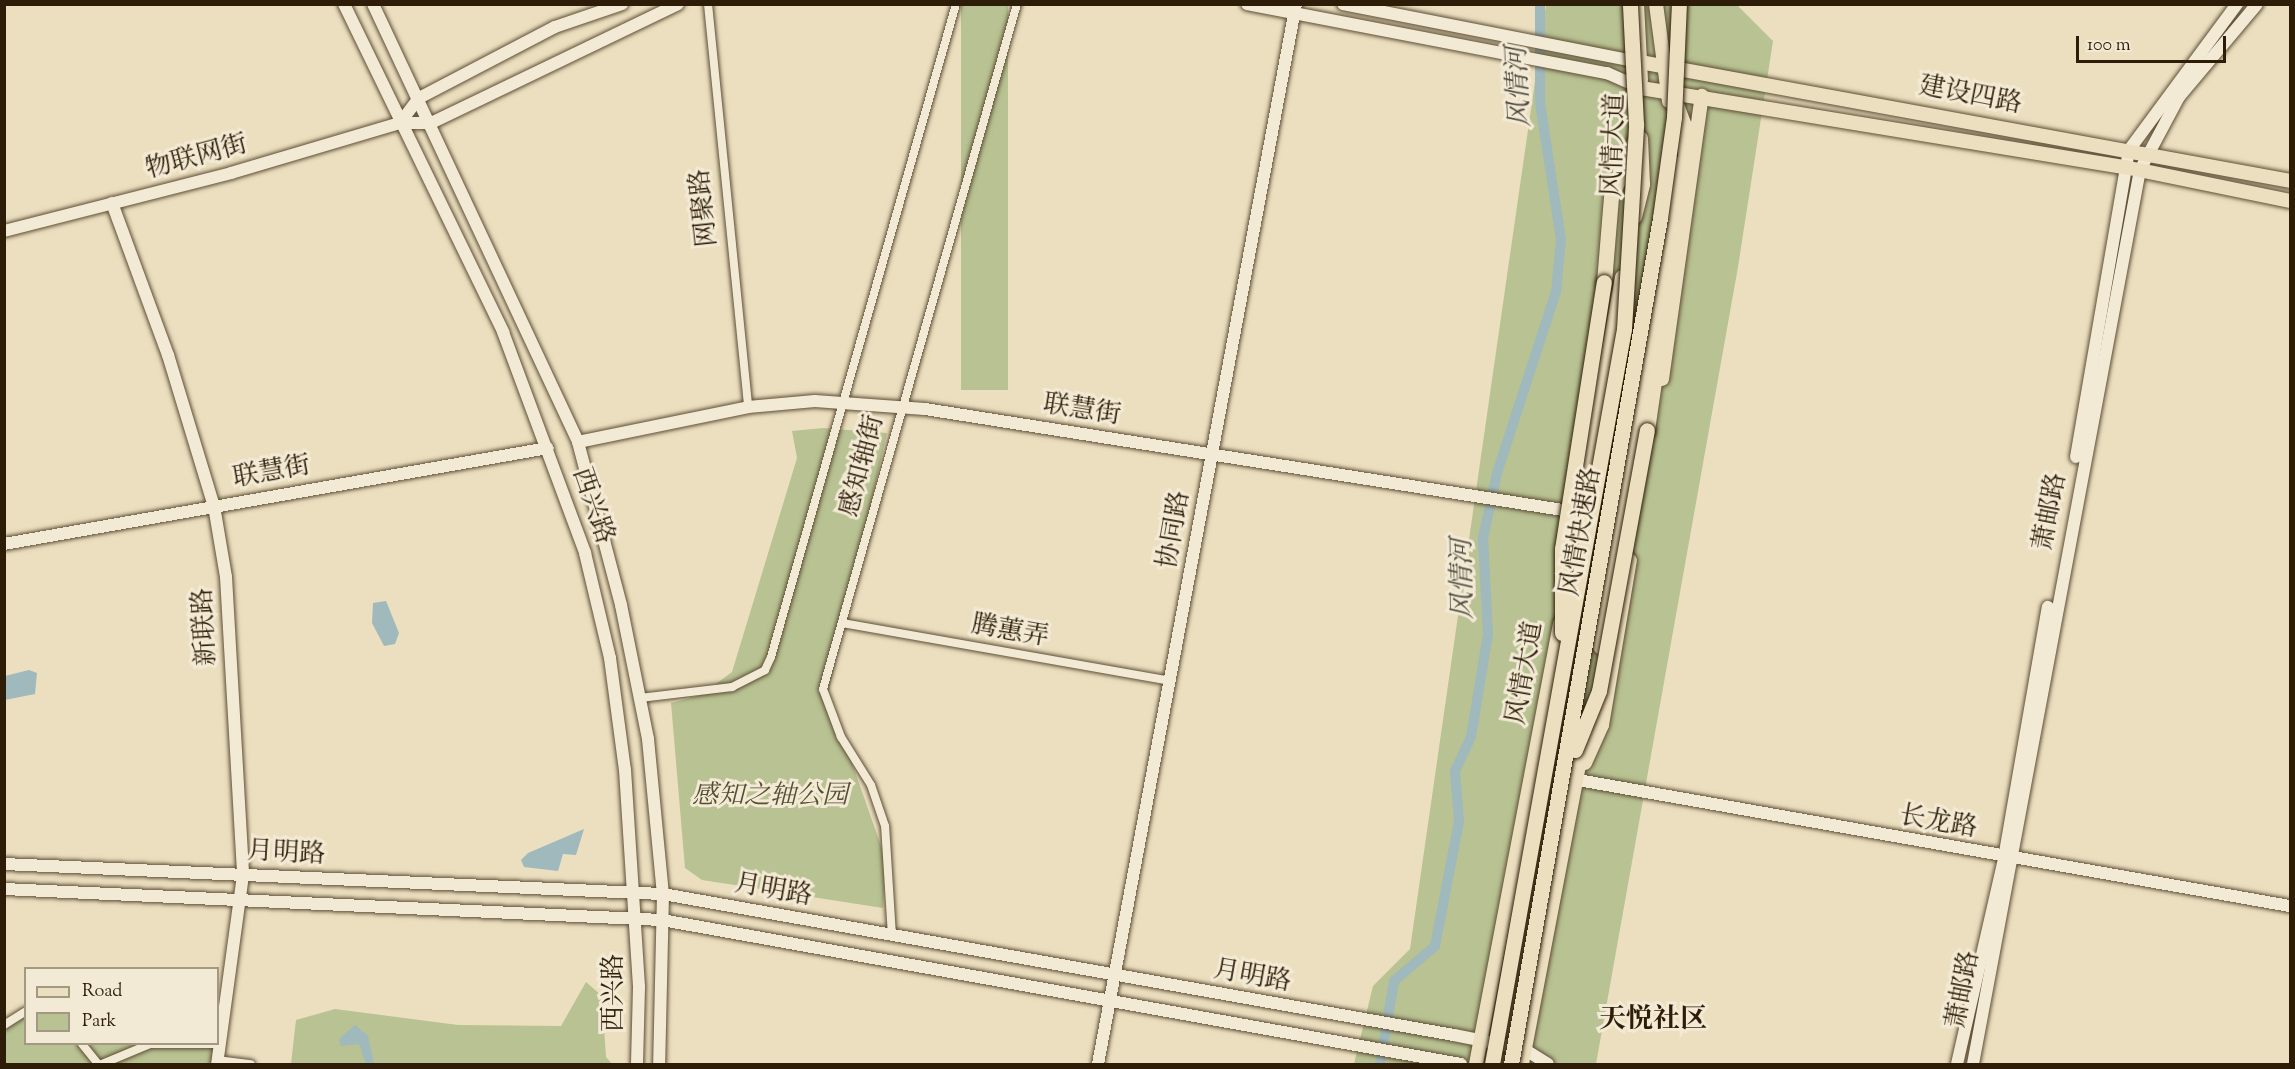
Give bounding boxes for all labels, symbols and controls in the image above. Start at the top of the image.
scale bar [2079,24,2229,62]
text: 100 m [2087,33,2131,59]
water label: 风情河 [1502,46,1538,128]
street label: 建设四路 [1916,71,2024,121]
street label: 风情大道 [1598,92,1632,198]
street label: 物联网街 [143,129,251,187]
street label: 网聚路 [685,168,725,248]
street label: 联慧街 [1041,389,1123,433]
street label: 感知轴街 [834,412,892,520]
street label: 联慧街 [231,451,313,495]
street label: 西兴路 [565,464,619,548]
street label: 风情快速路 [1555,465,1609,599]
street label: 萧邮路 [2028,471,2074,553]
street label: 协同路 [1153,489,1197,571]
water label: 风情河 [1447,538,1481,620]
street label: 新联路 [188,587,224,667]
street label: 腾蕙弄 [969,610,1051,654]
street label: 风情大道 [1502,619,1550,727]
park label: 感知之轴公园 [692,781,848,813]
street label: 长龙路 [1897,801,1979,845]
street label: 月明路 [246,836,326,872]
street label: 月明路 [732,869,814,913]
street label: 萧邮路 [1941,949,1987,1031]
street label: 西兴路 [599,954,631,1032]
street label: 月明路 [1211,955,1293,999]
legend [24,967,219,1045]
text: Road [82,979,122,1005]
district label: 天悦社区 [1599,1005,1707,1037]
text: Park [82,1009,116,1035]

